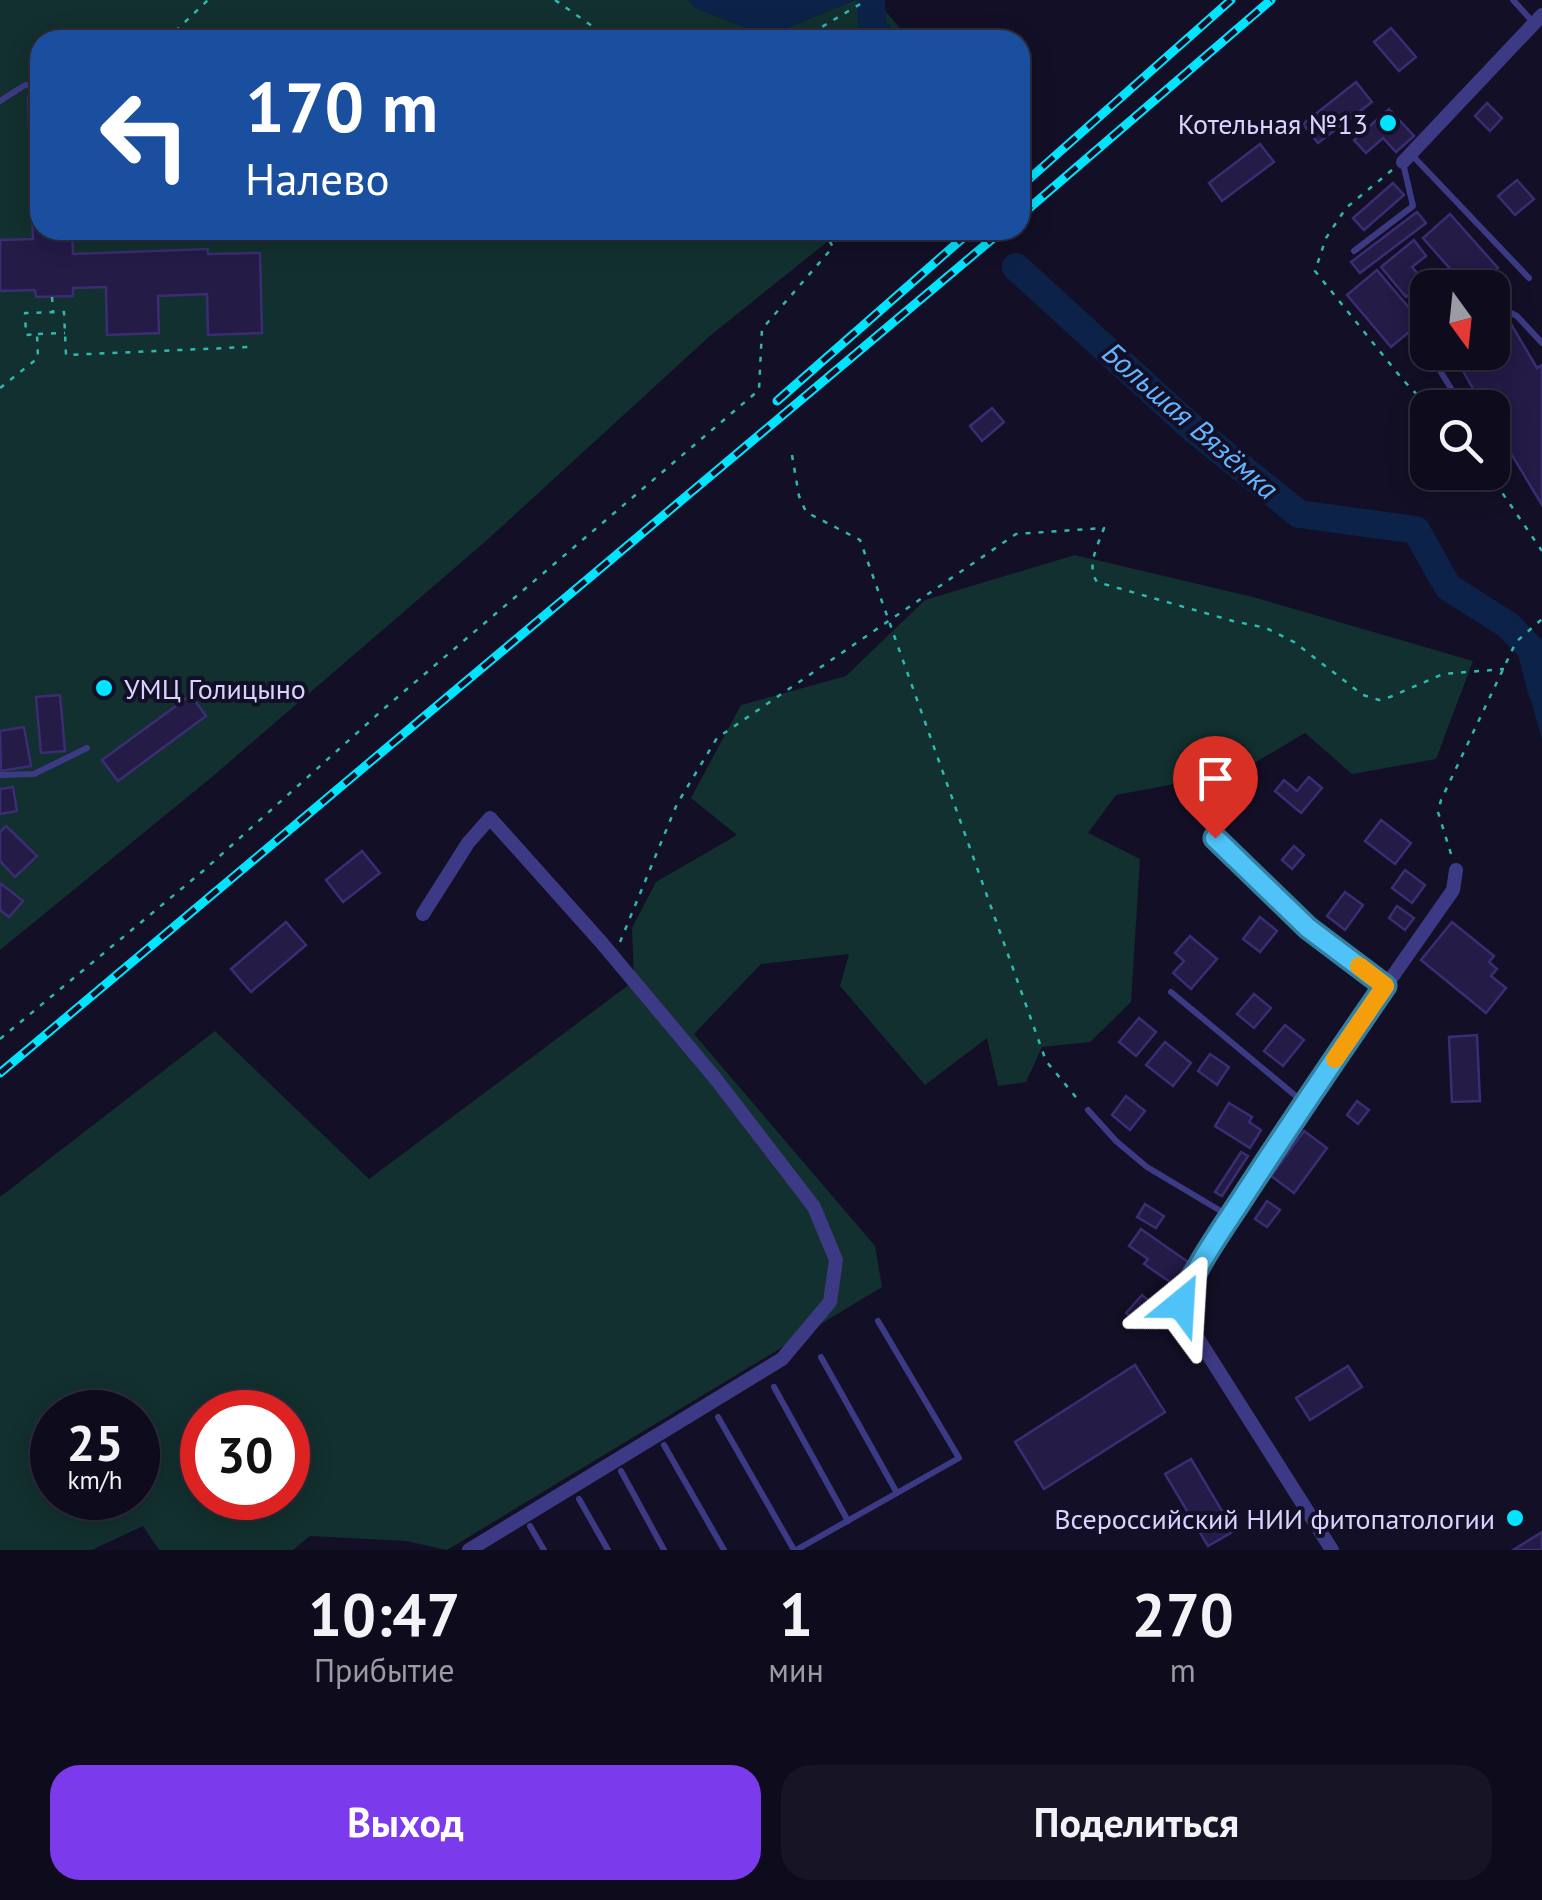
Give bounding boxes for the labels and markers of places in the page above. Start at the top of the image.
place label: Котельная №13 [1178,105,1368,142]
marker: Котельная №13 [1377,112,1399,134]
place label: УМЦ Голицыно [124,670,306,707]
marker: УМЦ Голицыно [93,677,115,699]
pin [1173,736,1258,839]
place label: Всероссийский НИИ фитопатологии [1054,1500,1495,1537]
marker: Всероссийский НИИ фитопатологии [1504,1507,1526,1529]

